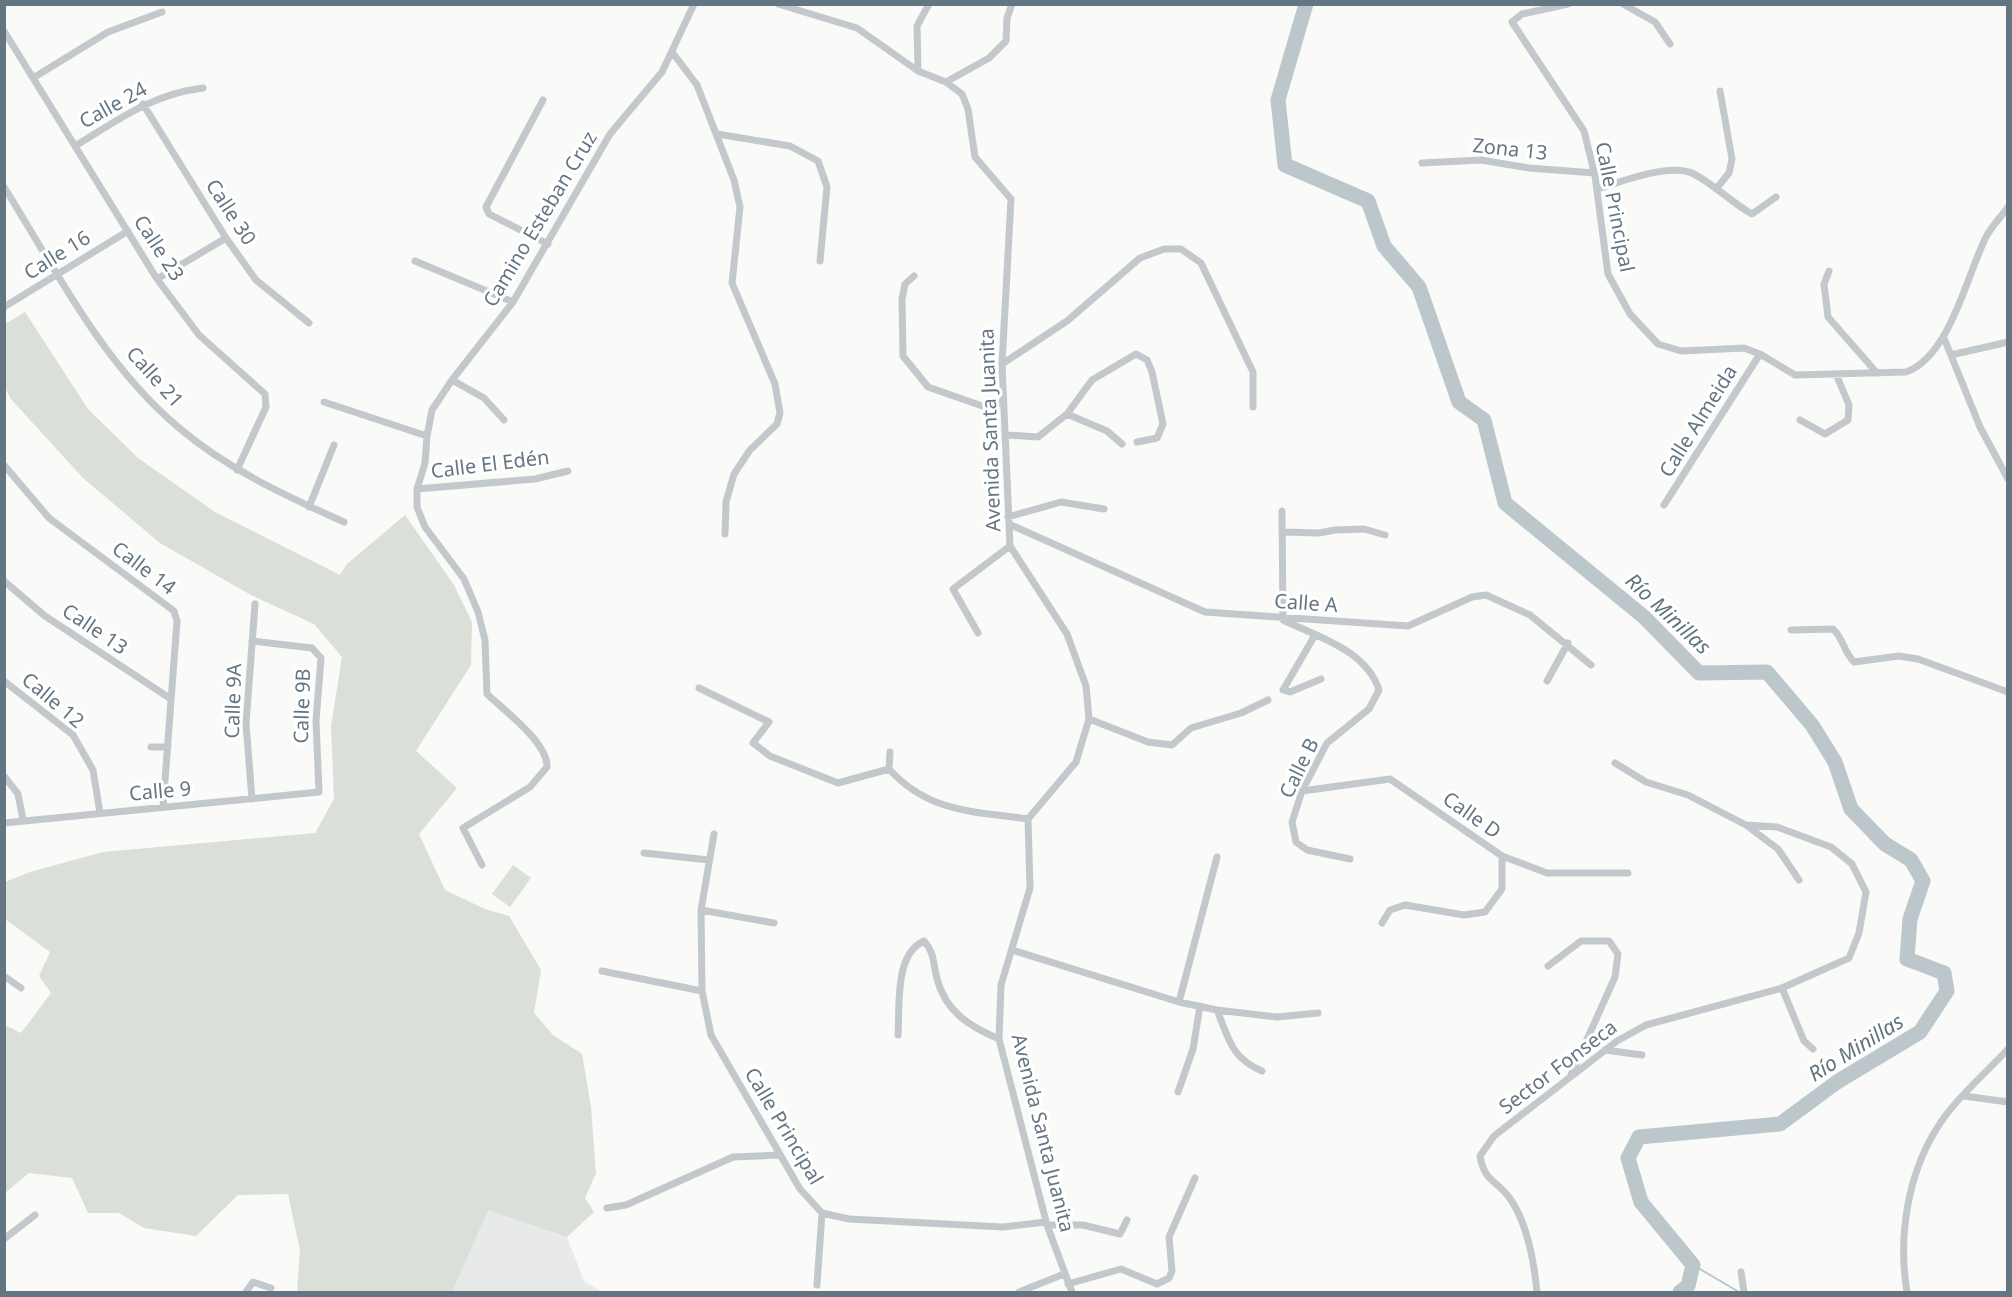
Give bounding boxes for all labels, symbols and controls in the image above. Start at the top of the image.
street label: Calle 24 [74,75,152,134]
street label: Camino Esteban Cruz [476,126,603,312]
street label: Zona 13 [1471,131,1549,166]
street label: Calle Principal [1590,140,1641,274]
street label: Calle 30 [200,174,263,250]
street label: Calle 23 [128,210,191,286]
street label: Calle 16 [18,224,95,286]
street label: Avenida Santa Juanita [972,328,1007,532]
street label: Calle 21 [121,340,190,413]
street label: Calle Almeida [1652,360,1743,482]
street label: Calle El Edén [429,443,551,484]
street label: Calle 14 [107,535,182,601]
water label: Río Minillas [1620,566,1717,660]
street label: Calle A [1273,587,1339,618]
street label: Calle 13 [57,597,133,660]
street label: Calle 9A [218,663,247,739]
street label: Calle 12 [16,666,90,734]
street label: Calle 9B [287,668,316,744]
street label: Calle B [1272,733,1325,802]
street label: Calle 9 [128,774,192,807]
street label: Calle D [1438,785,1507,844]
water label: Río Minillas [1803,1007,1908,1087]
street label: Sector Fonseca [1493,1013,1622,1120]
street label: Avenida Santa Juanita [1006,1031,1081,1235]
street label: Calle Principal [739,1062,830,1189]

